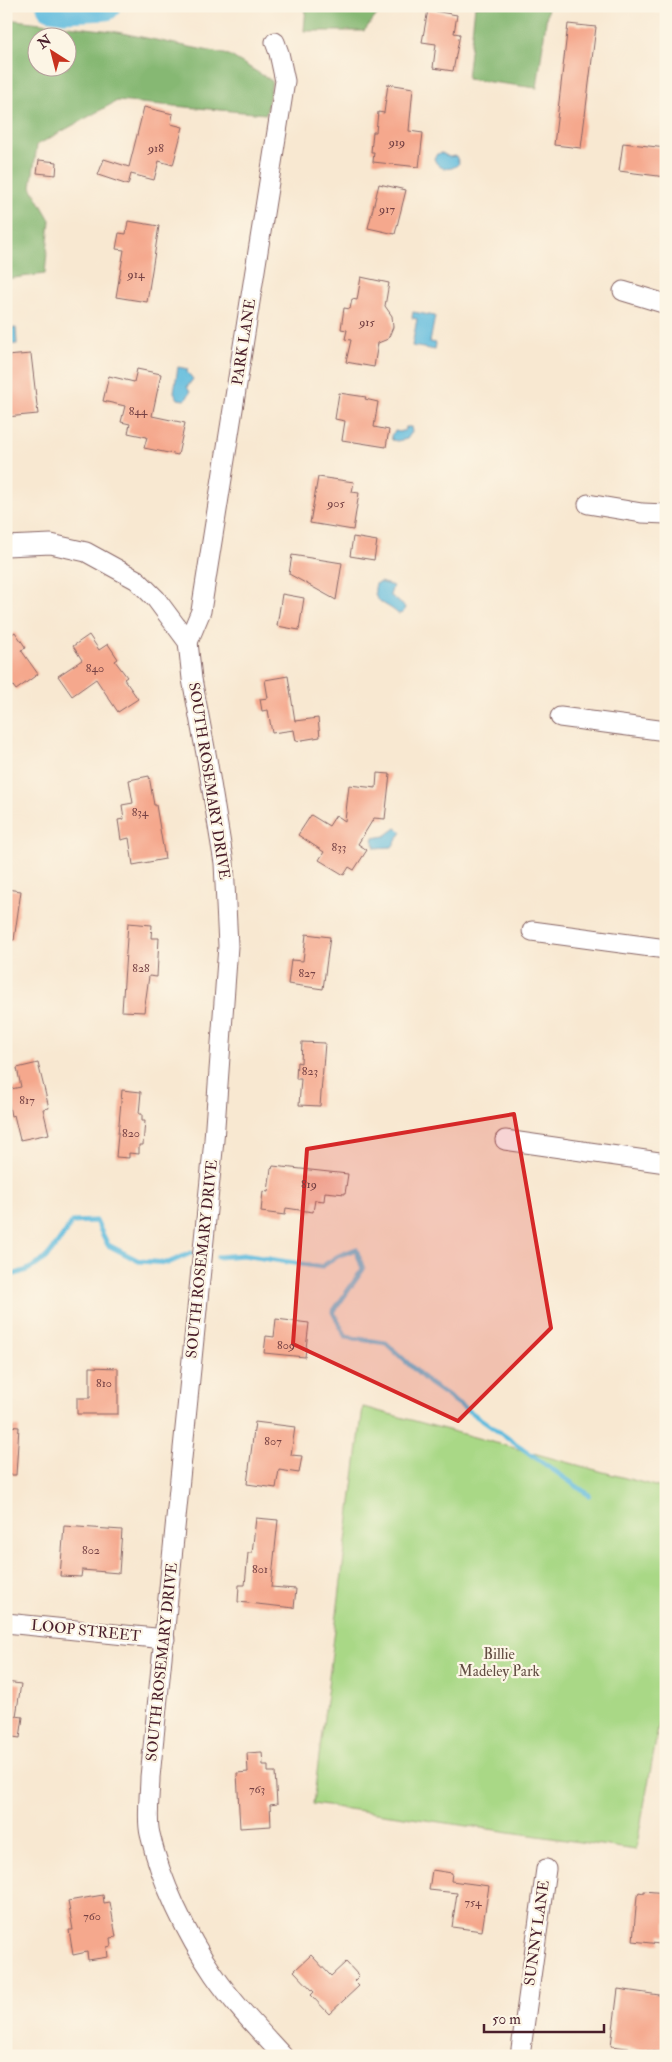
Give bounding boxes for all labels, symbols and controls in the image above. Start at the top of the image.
north arrow [28,28,78,78]
text: N [34,31,55,53]
house number: 919 [388,135,405,150]
house number: 918 [147,141,164,156]
house number: 917 [378,202,395,217]
house number: 914 [127,267,145,282]
street label: PARK LANE [228,297,260,387]
house number: 915 [358,315,376,330]
house number: 844 [129,404,148,419]
house number: 905 [326,496,346,511]
house number: 840 [86,661,104,676]
street label: SOUTH ROSEMARY DRIVE [184,681,234,881]
house number: 834 [132,805,149,820]
house number: 833 [332,840,346,855]
house number: 828 [132,961,150,976]
house number: 827 [298,966,316,981]
house number: 823 [302,1064,318,1079]
house number: 817 [19,1093,35,1108]
house number: 820 [122,1126,140,1141]
street label: SOUTH ROSEMARY DRIVE [182,1159,222,1359]
house number: 819 [301,1177,317,1192]
house number: 809 [277,1338,295,1353]
house number: 810 [96,1376,112,1391]
house number: 807 [264,1434,282,1449]
house number: 802 [82,1543,100,1558]
street label: SOUTH ROSEMARY DRIVE [142,1562,182,1762]
house number: 801 [252,1562,268,1577]
street label: LOOP STREET [30,1616,142,1646]
park label: Billie Madeley Park [458,1645,540,1681]
house number: 763 [249,1782,265,1797]
street label: SUNNY LANE [520,1879,554,1987]
house number: 754 [465,1895,482,1910]
house number: 760 [83,1909,101,1924]
scale bar [484,2002,604,2034]
text: 50 m [492,2010,521,2029]

